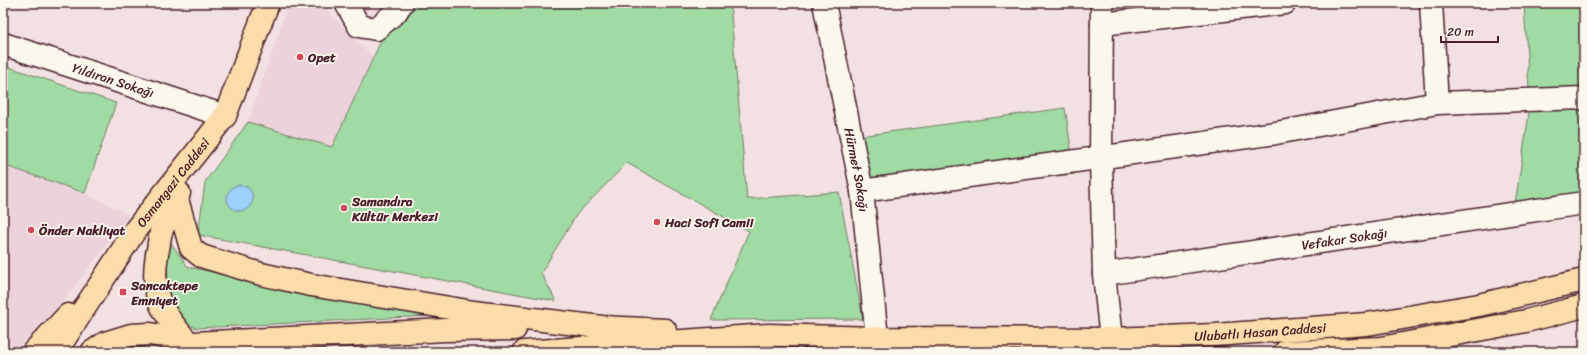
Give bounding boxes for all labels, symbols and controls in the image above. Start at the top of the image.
scale bar [1441,18,1498,44]
text: 20 m [1447,21,1474,43]
place label: Opet [307,46,336,69]
marker: Opet [295,52,305,62]
street label: Yıldıran Sokağı [69,56,157,104]
street label: Hürmet Sokağı [837,126,875,213]
street label: Osmangazi Caddesi [130,133,216,233]
place label: Samandıra Kültür Merkezi [351,190,439,228]
marker: Samandıra Kültür Merkezi [339,203,349,213]
place label: Haci Sofi Camii [664,211,755,234]
marker: Haci Sofi Camii [652,217,662,227]
place label: Önder Nakliyat [38,219,126,242]
street label: Vefakar Sokağı [1300,221,1389,257]
marker: Önder Nakliyat [26,225,36,235]
place label: Sancaktepe Emniyet [130,274,198,312]
marker: Sancaktepe Emniyet [118,287,128,297]
street label: Ulubatlı Hasan Caddesi [1194,316,1327,348]

